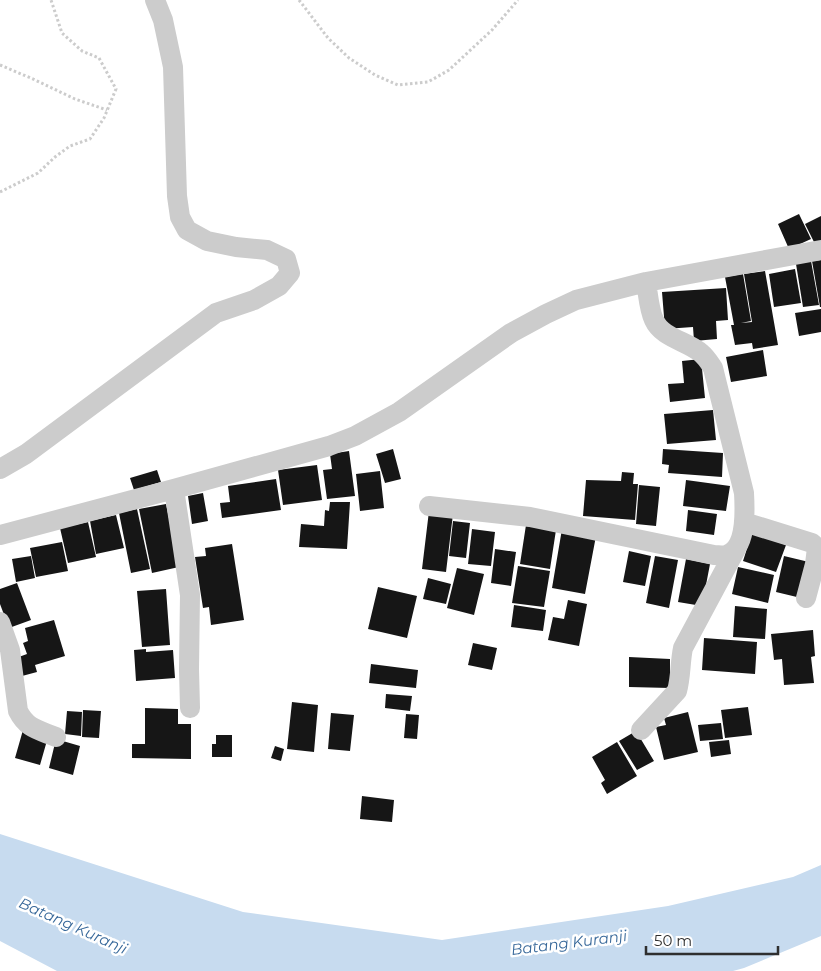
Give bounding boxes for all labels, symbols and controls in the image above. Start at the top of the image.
water label: Batang Kuranji [16,893,131,958]
scale bar [646,924,778,956]
water label: Batang Kuranji [510,926,629,959]
text: 50 m [654,931,692,950]

